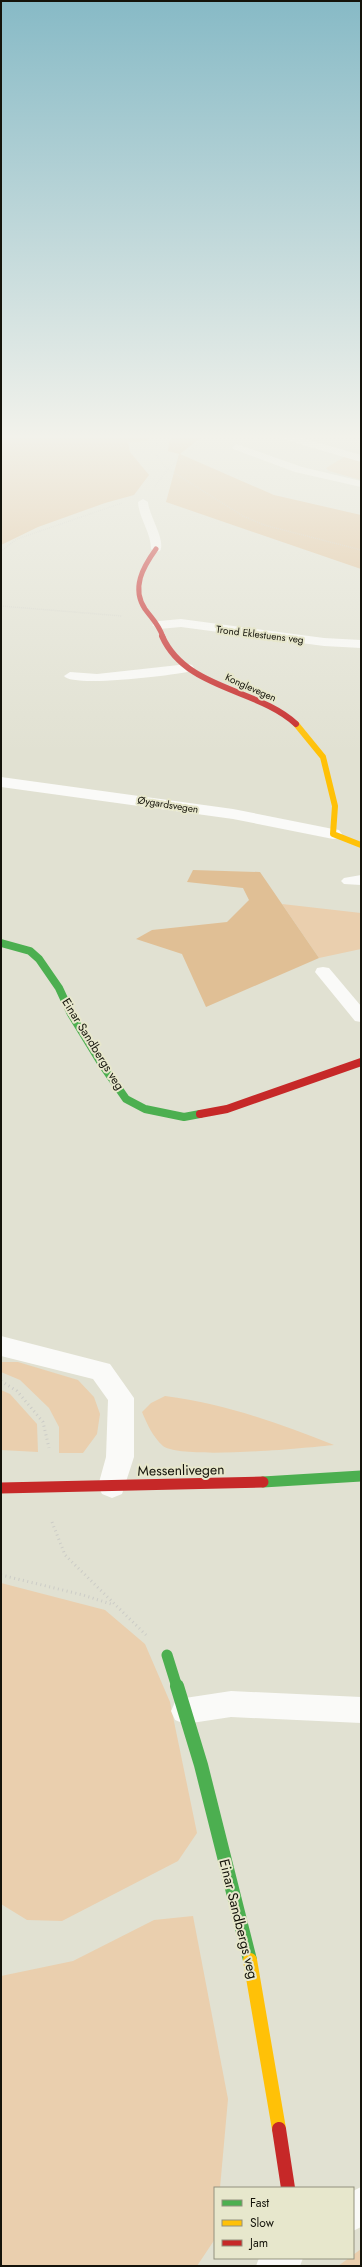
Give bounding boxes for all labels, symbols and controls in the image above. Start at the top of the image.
street label: Trond Eklestuens veg [215,622,305,647]
street label: Konglevegen [223,670,279,705]
street label: Øygardsvegen [136,792,199,817]
street label: Einar Sandbergs veg [57,995,129,1093]
street label: Messenlivegen [137,1459,225,1481]
street label: Einar Sandbergs veg [214,1857,264,1981]
legend [214,2187,354,2259]
text: Fast [250,2194,269,2212]
text: Slow [250,2214,275,2232]
text: Jam [248,2234,268,2252]

